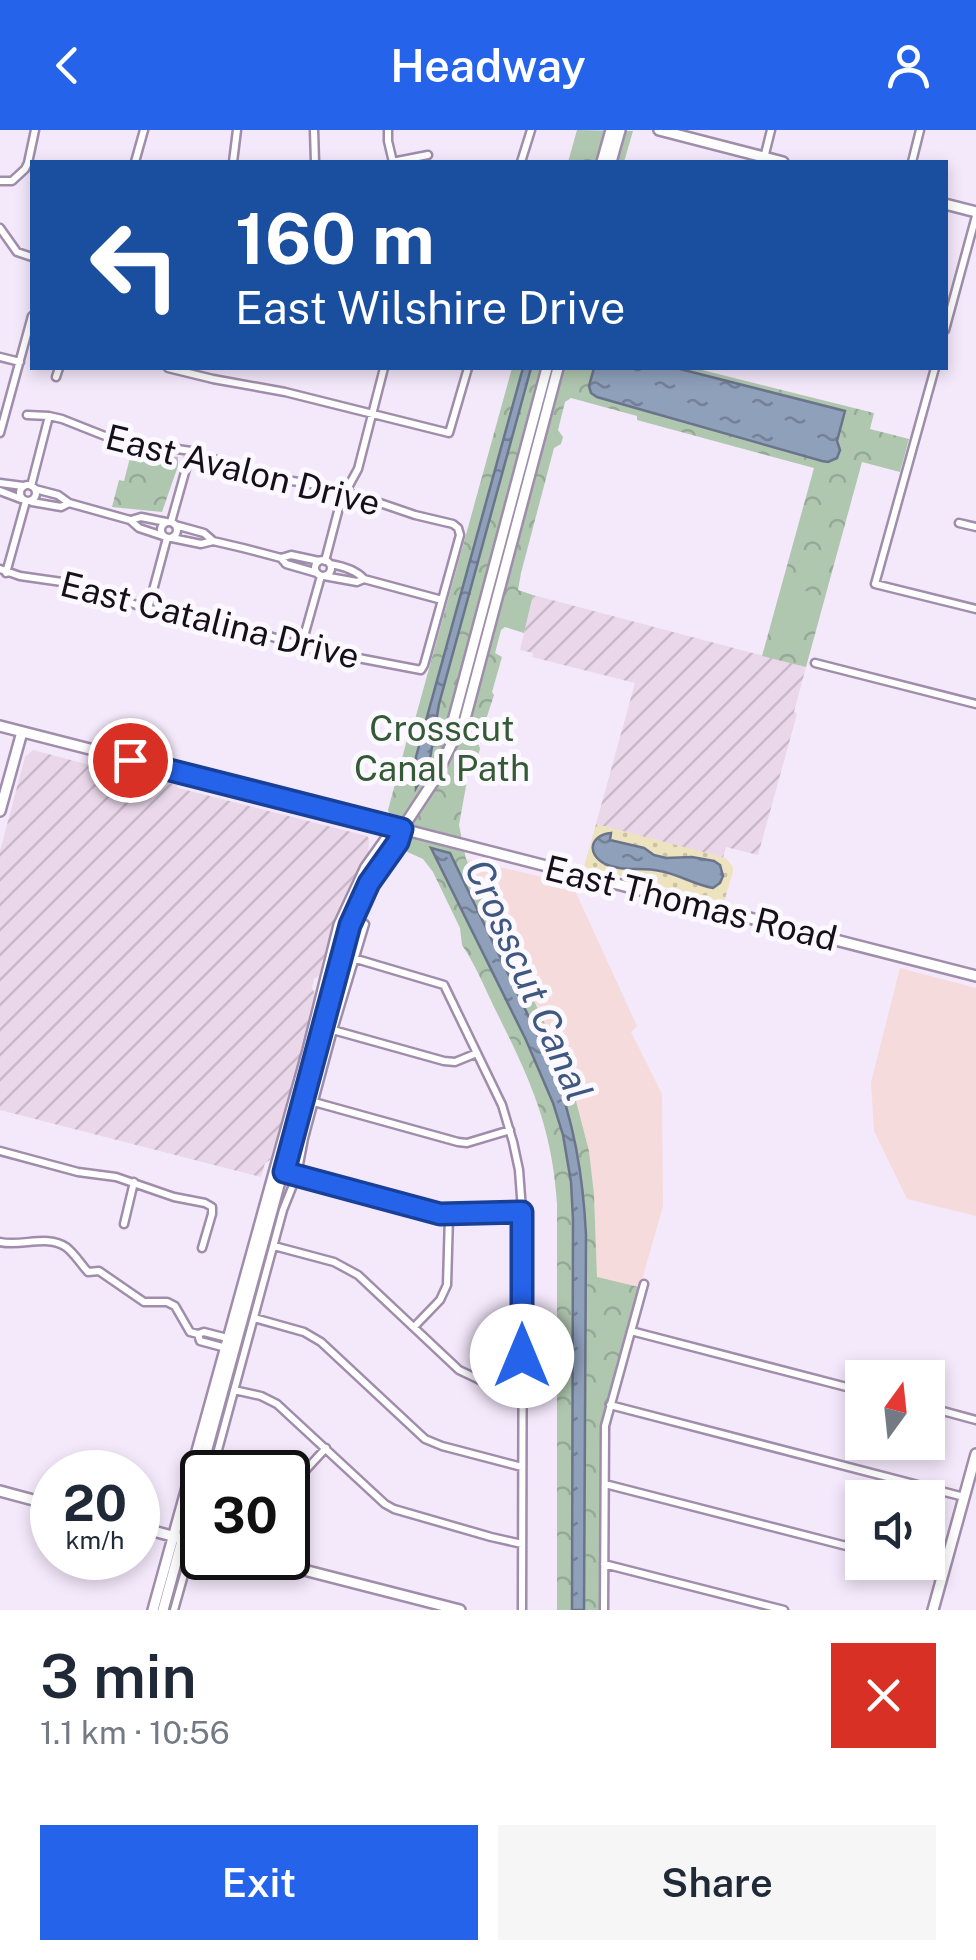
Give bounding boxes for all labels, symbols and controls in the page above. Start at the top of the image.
icon: back [40,38,95,93]
icon: person [881,38,936,93]
text: Headway [390,39,586,92]
text: 160 m [235,197,435,280]
icon: left [70,200,200,330]
text: East Wilshire Drive [235,281,625,334]
street label: East Avalon Drive [102,416,384,524]
street label: East Catalina Drive [56,563,364,677]
park label: Crosscut Canal Path [354,708,530,789]
pin [88,718,173,803]
icon: arrive [103,733,158,788]
street label: East Thomas Road [541,847,841,959]
water label: Crosscut Canal [456,852,602,1108]
position arrow [470,1304,574,1408]
north arrow [845,1360,945,1460]
map controls [845,1360,945,1580]
speed limit sign: 30 [180,1450,310,1580]
text: 20 [63,1473,127,1532]
button: sound [845,1480,945,1580]
text: km/h [66,1525,124,1555]
text: 3 min [40,1641,197,1712]
button: close [831,1643,936,1748]
text: 1.1 km · 10:56 [40,1714,230,1751]
button: Exit [40,1825,478,1940]
button: Share [498,1825,936,1940]

